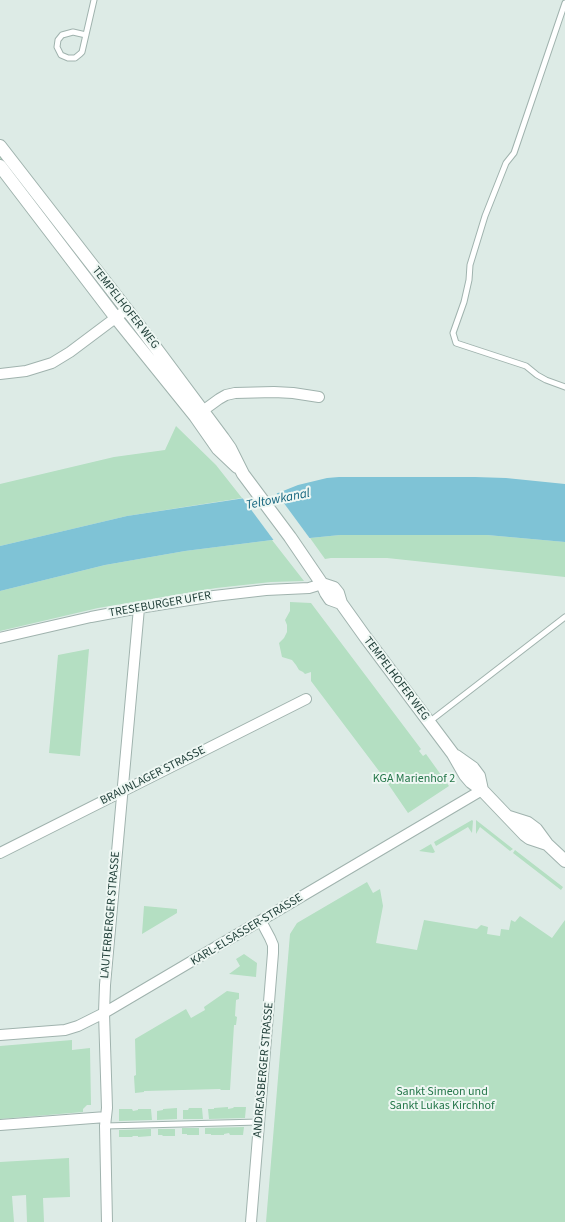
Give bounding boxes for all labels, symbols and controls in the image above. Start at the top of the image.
street label: TEMPELHOFER WEG [88,264,162,352]
water label: Teltowkanal [245,486,311,514]
street label: TRESEBURGER UFER [108,589,212,621]
street label: TEMPELHOFER WEG [360,634,432,724]
street label: BRAUNLAGER STRASSE [98,743,208,809]
park label: KGA Marienhof 2 [373,772,455,786]
street label: LAUTERBERGER STRASSE [98,851,124,979]
street label: KARL-ELSASSER-STRASSE [189,891,305,969]
street label: ANDREASBERGER STRASSE [251,1002,277,1138]
park label: Sankt Simeon und Sankt Lukas Kirchhof [389,1085,495,1113]

